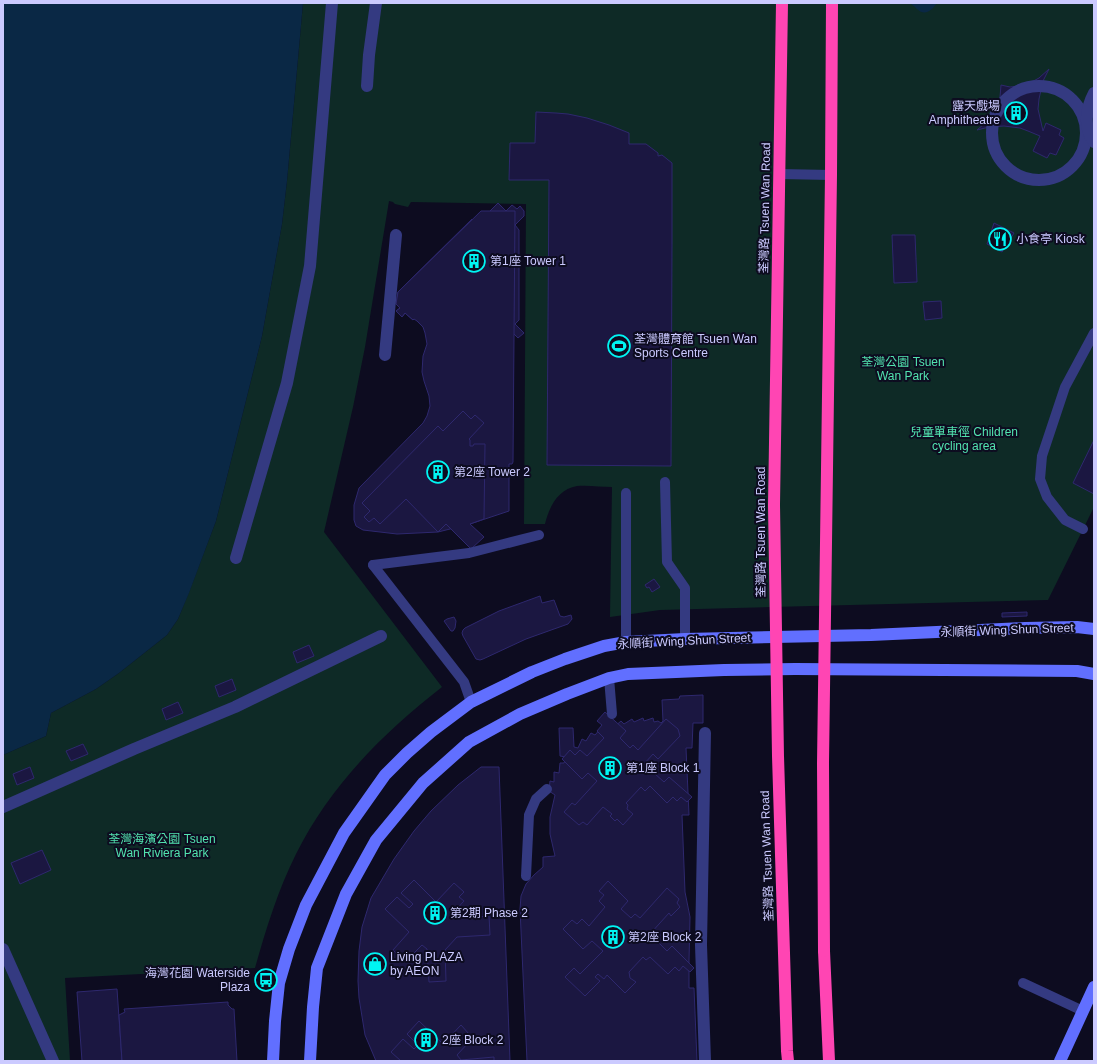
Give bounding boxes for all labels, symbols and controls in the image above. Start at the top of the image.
place label: 露天戲場 Amphitheatre [929,99,1000,127]
building icon: 露天戲場 Amphitheatre [1003,100,1029,126]
street label: 荃灣路 Tsuen Wan Road [757,142,773,274]
restaurant icon: 小食亭 Kiosk [987,226,1013,252]
place label: 小食亭 Kiosk [1016,232,1086,246]
building icon: 第1座 Tower 1 [461,248,487,274]
place label: 第1座 Tower 1 [490,254,566,268]
place label: 荃灣體育館 Tsuen Wan Sports Centre [634,332,757,360]
sports icon: 荃灣體育館 Tsuen Wan Sports Centre [606,333,632,359]
park label: 荃灣公園 Tsuen Wan Park [861,355,945,383]
park label: 兒童單車徑 Children cycling area [910,425,1018,453]
building icon: 第2座 Tower 2 [425,459,451,485]
place label: 第2座 Tower 2 [454,465,530,479]
street label: 荃灣路 Tsuen Wan Road [754,467,768,597]
street label: 永順街 Wing Shun Street [940,621,1075,639]
street label: 永順街 Wing Shun Street [617,630,752,651]
building icon: 第1座 Block 1 [597,755,623,781]
place label: 第1座 Block 1 [626,761,700,775]
street label: 荃灣路 Tsuen Wan Road [758,790,776,922]
park label: 荃灣海濱公園 Tsuen Wan Riviera Park [108,832,216,860]
building icon: 第2期 Phase 2 [422,900,448,926]
place label: 第2期 Phase 2 [450,906,528,920]
building icon: 第2座 Block 2 [600,924,626,950]
place label: 第2座 Block 2 [628,930,702,944]
place label: Living PLAZA by AEON [390,950,463,978]
shop icon: Living PLAZA by AEON [362,951,388,977]
place label: 海灣花園 Waterside Plaza [145,966,250,994]
bus stop icon: 海灣花園 Waterside Plaza [253,967,279,993]
building icon: 2座 Block 2 [413,1027,439,1053]
place label: 2座 Block 2 [442,1033,504,1047]

